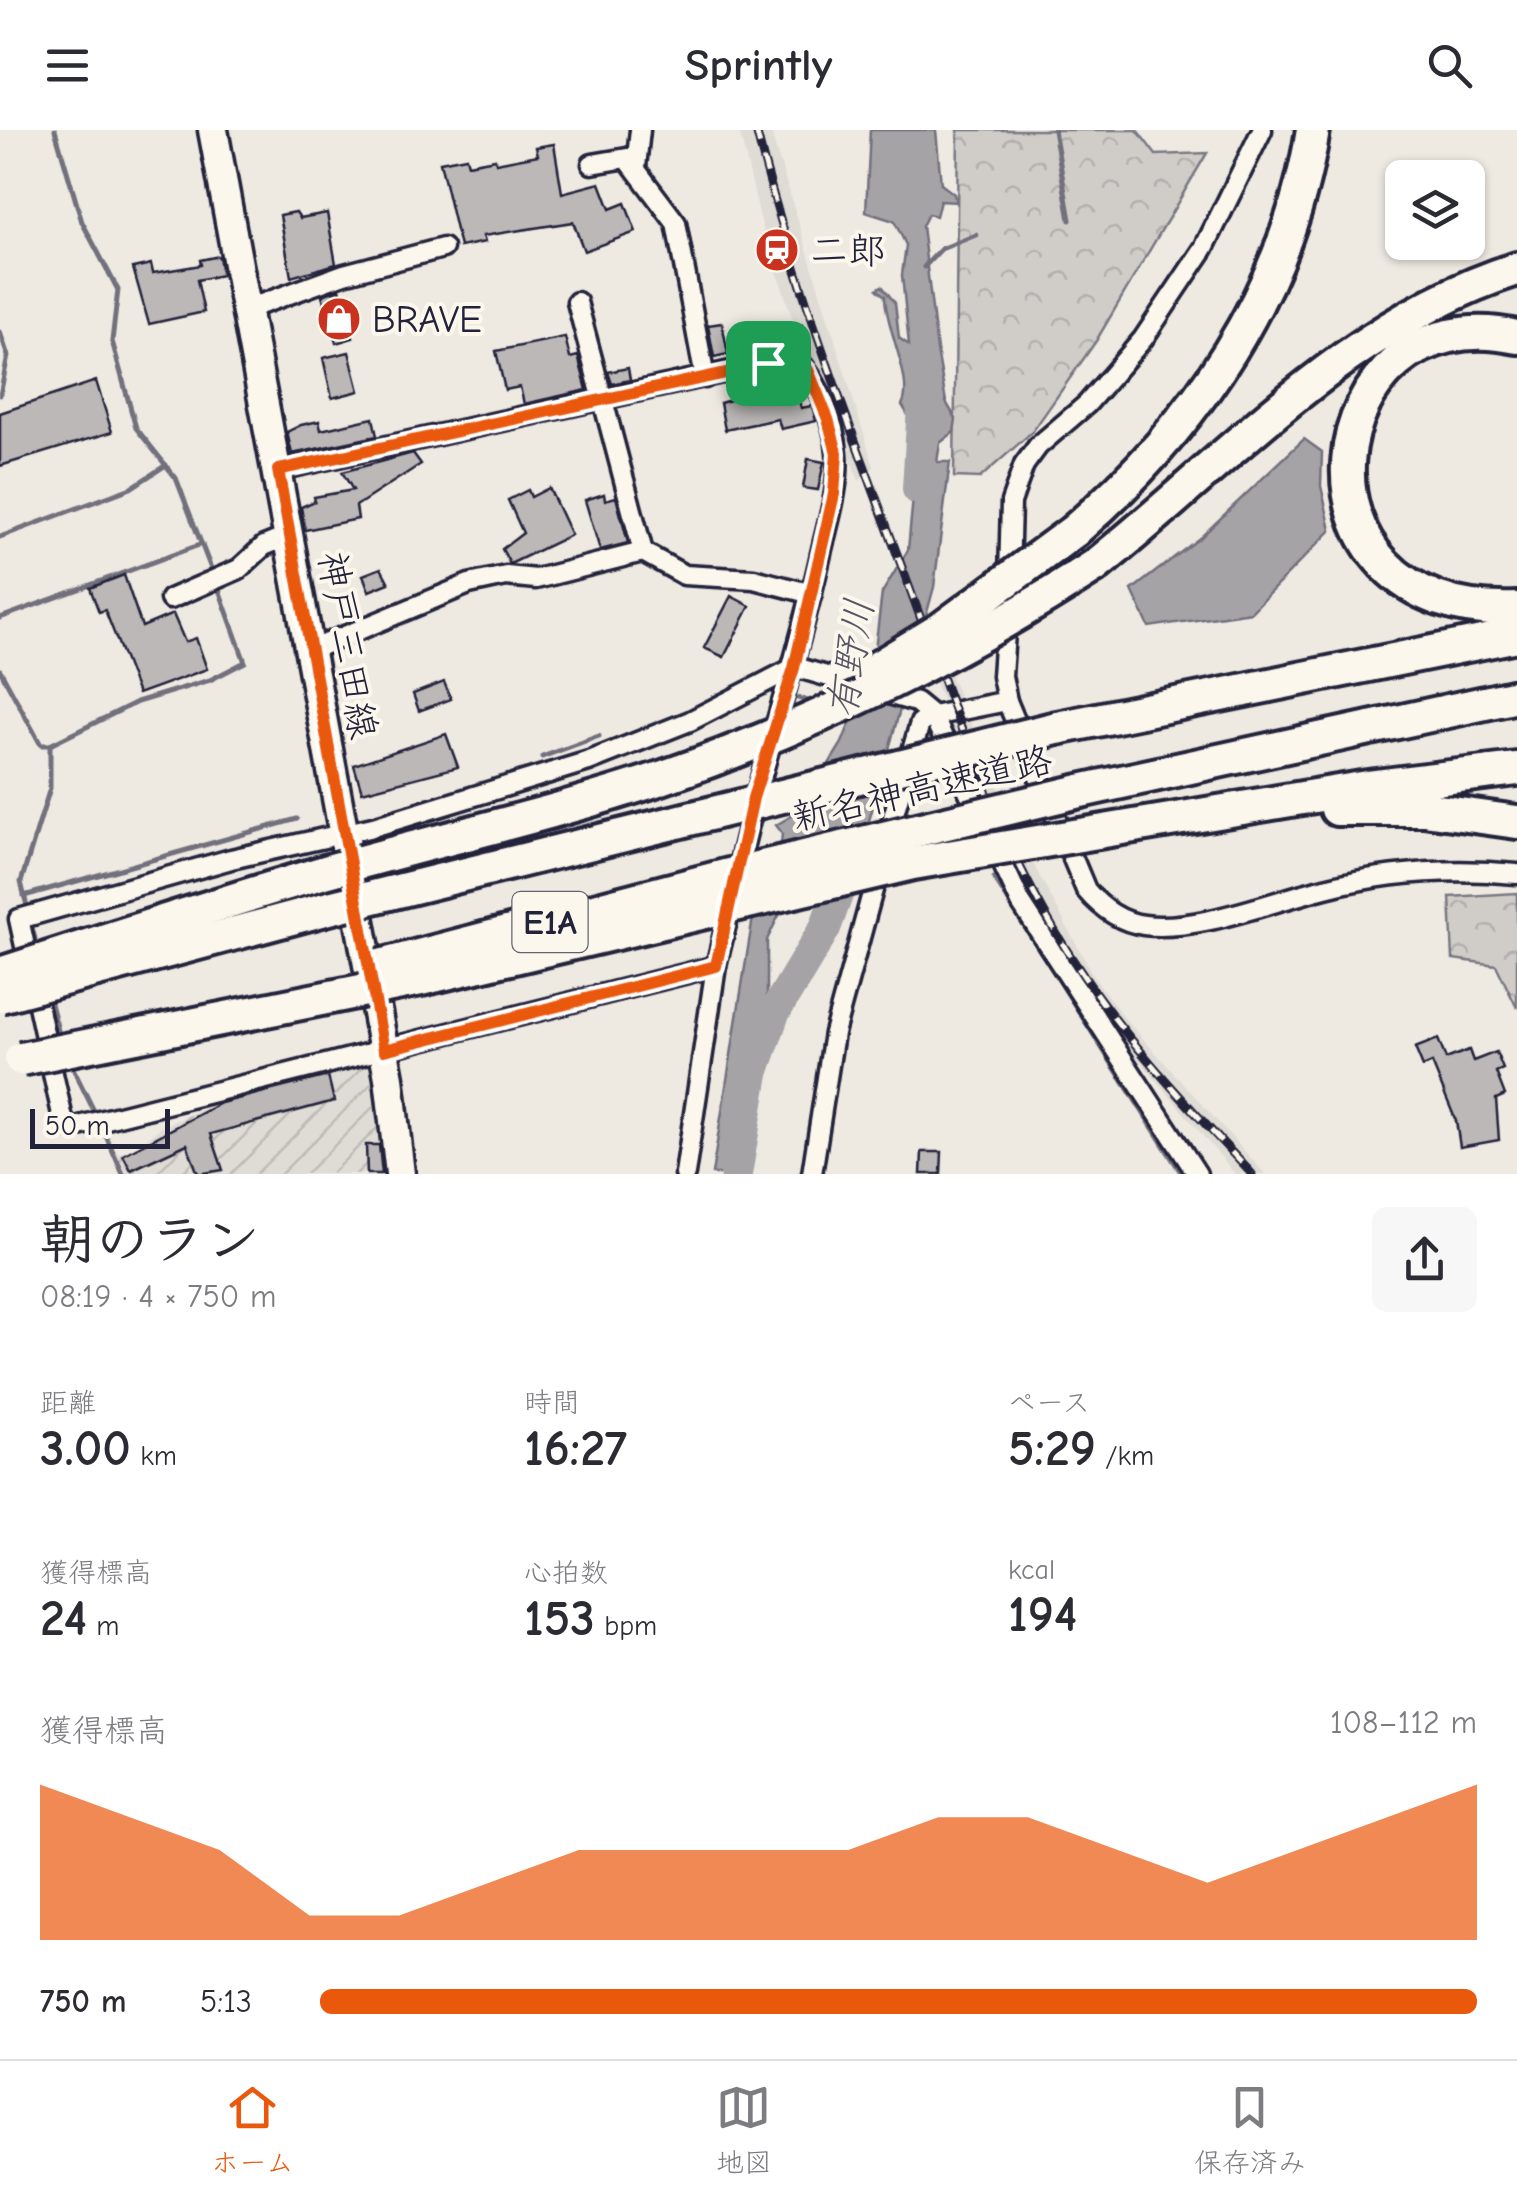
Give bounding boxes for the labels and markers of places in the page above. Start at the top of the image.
station icon: 二郎 [754,227,800,273]
place label: 二郎 [810,229,886,273]
shop icon: BRAVE [316,296,362,342]
place label: BRAVE [372,298,482,342]
pin [726,321,811,406]

